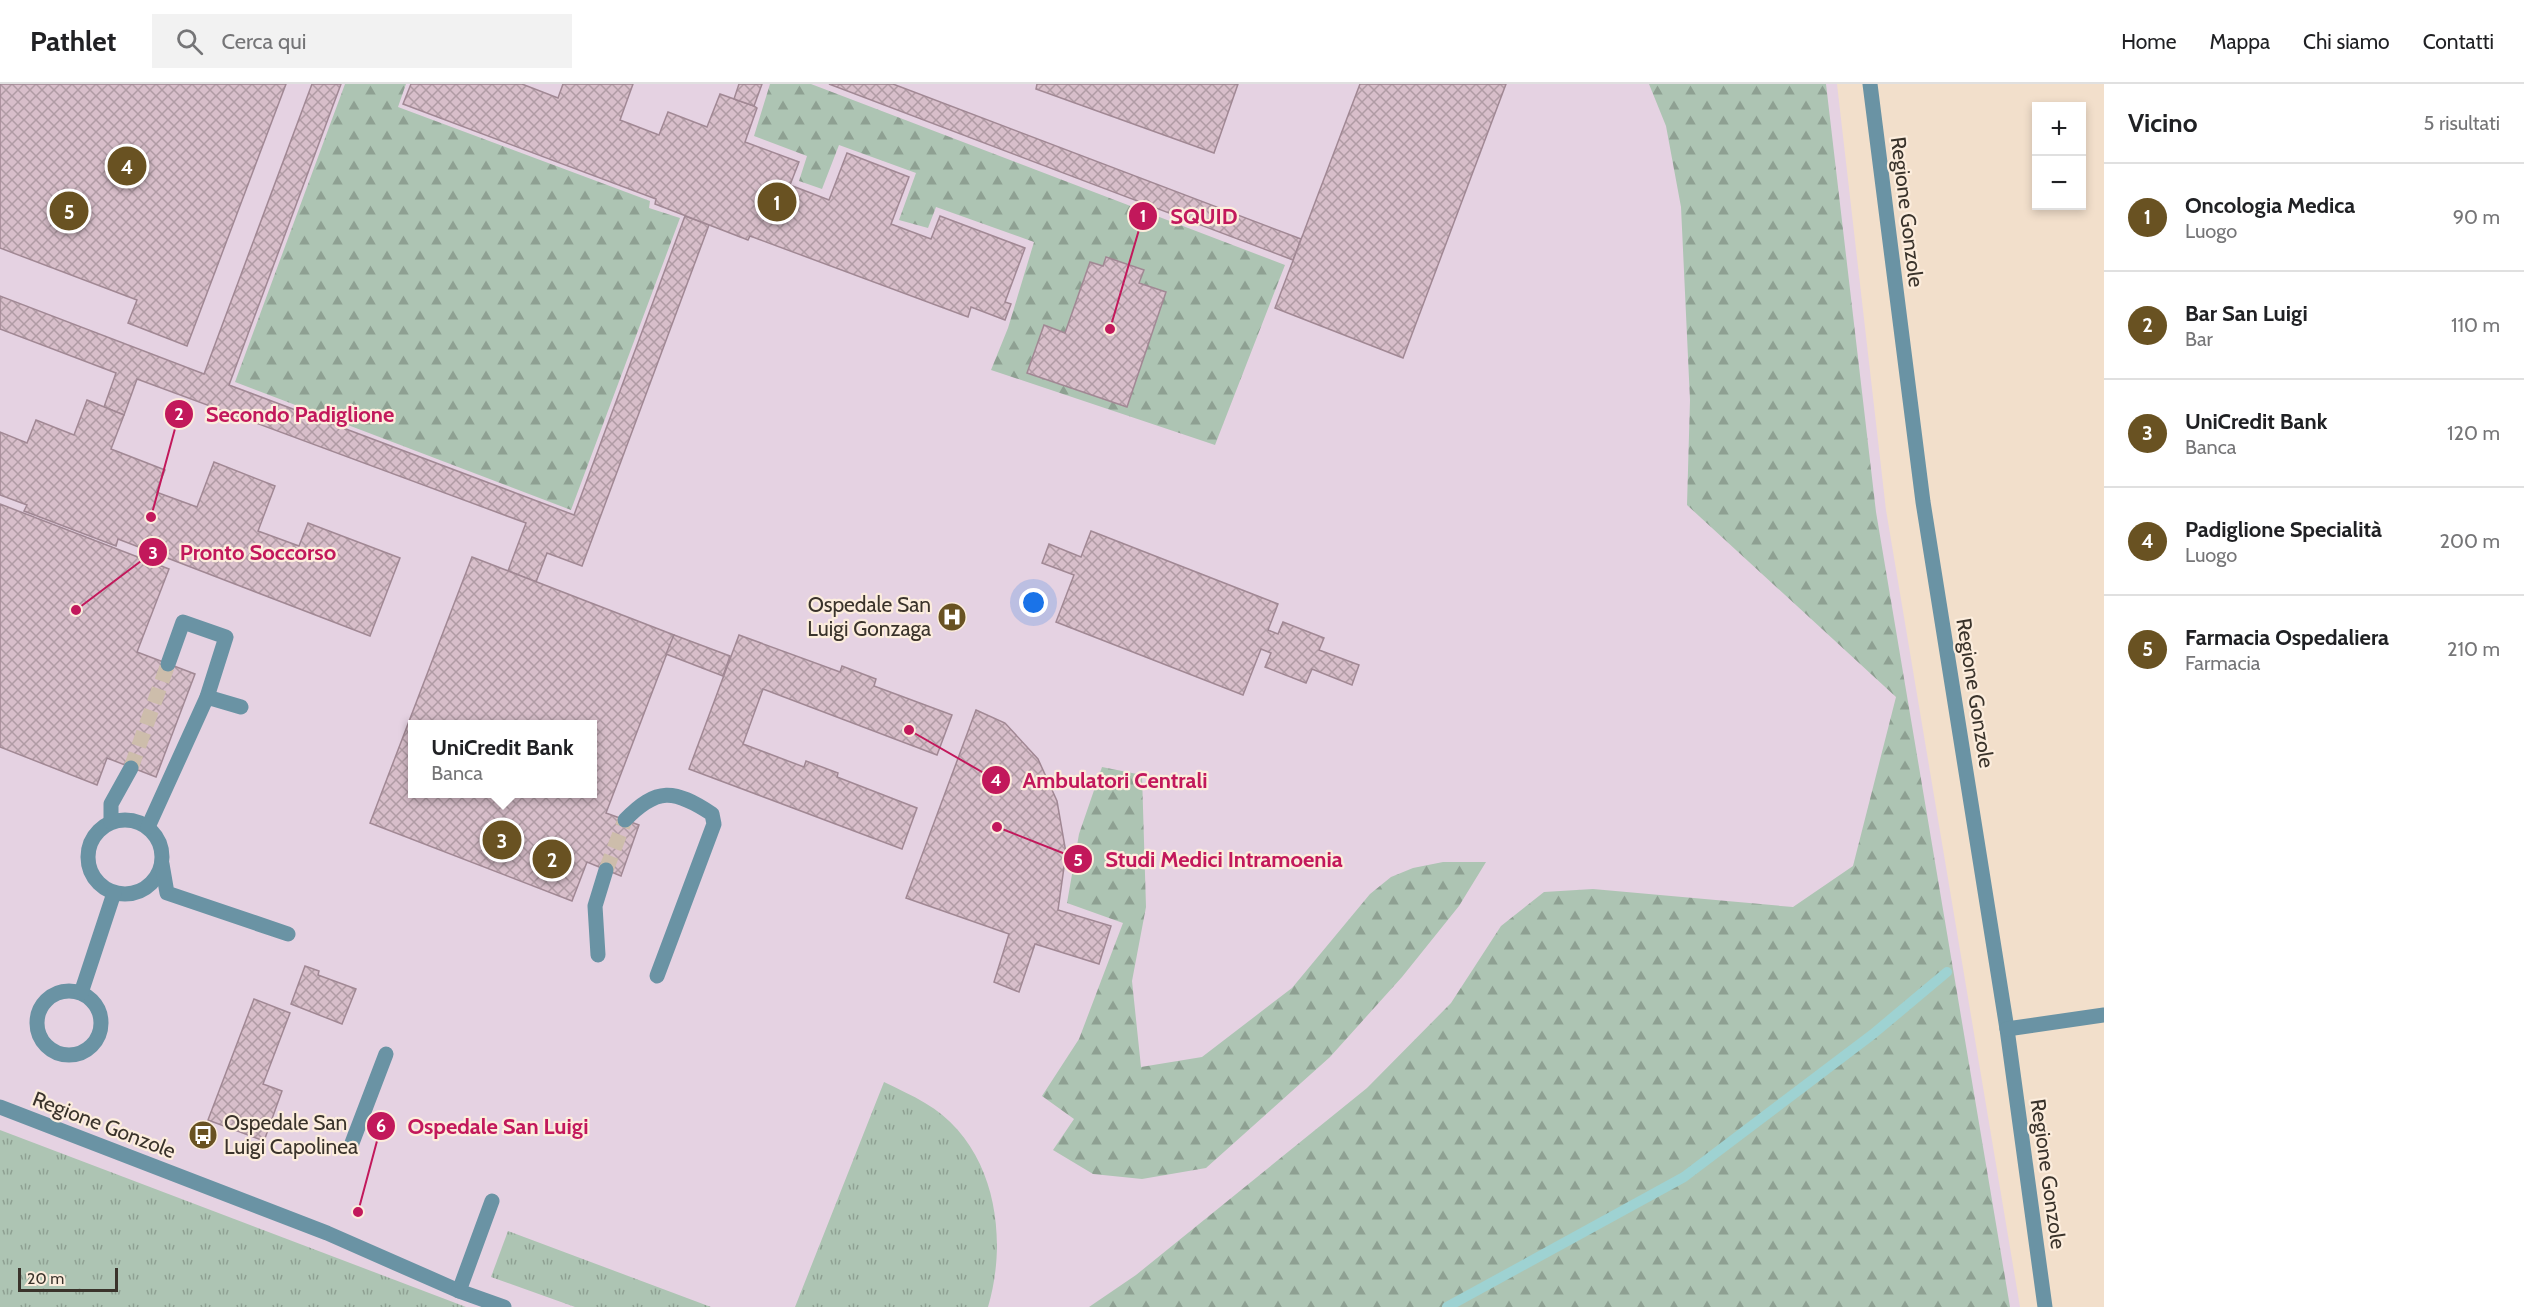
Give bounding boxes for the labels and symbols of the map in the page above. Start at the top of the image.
street label: Regione Gonzole [1886,135,1929,289]
pin: 4 [108,144,146,188]
pin: 1 [758,180,796,224]
pin: 5 [50,188,88,234]
callout: SQUID [1128,196,1250,236]
text: SQUID [1170,203,1238,230]
text: 1 [1140,205,1146,227]
callout: Secondo Padiglione [164,394,407,434]
text: Secondo Padiglione [206,401,394,428]
text: 2 [174,403,184,425]
callout: Pronto Soccorso [138,532,348,572]
text: Pronto Soccorso [180,539,336,566]
text: 3 [148,542,158,564]
your location [1019,588,1048,617]
place label: Ospedale San Luigi Gonzaga [807,592,931,641]
hospital icon: Ospedale San Luigi Gonzaga [936,601,968,633]
street label: Regione Gonzole [1951,616,2000,770]
callout: Ambulatori Centrali [981,760,1220,800]
text: Ambulatori Centrali [1023,767,1207,794]
text: 4 [990,769,1002,791]
pin: 3 [482,818,522,862]
pin: 2 [532,836,572,882]
callout: Studi Medici Intramoenia [1063,839,1354,879]
text: Studi Medici Intramoenia [1105,846,1343,873]
text: 5 [1073,849,1083,871]
street label: Regione Gonzole [29,1086,179,1163]
street label: Regione Gonzole [2026,1097,2071,1251]
callout: Ospedale San Luigi [366,1106,601,1146]
place label: Ospedale San Luigi Capolinea [224,1110,358,1159]
text: Ospedale San Luigi [407,1113,589,1140]
text: 6 [376,1115,386,1137]
bus stop icon: Ospedale San Luigi Capolinea [187,1119,219,1151]
scale bar [18,1265,118,1292]

